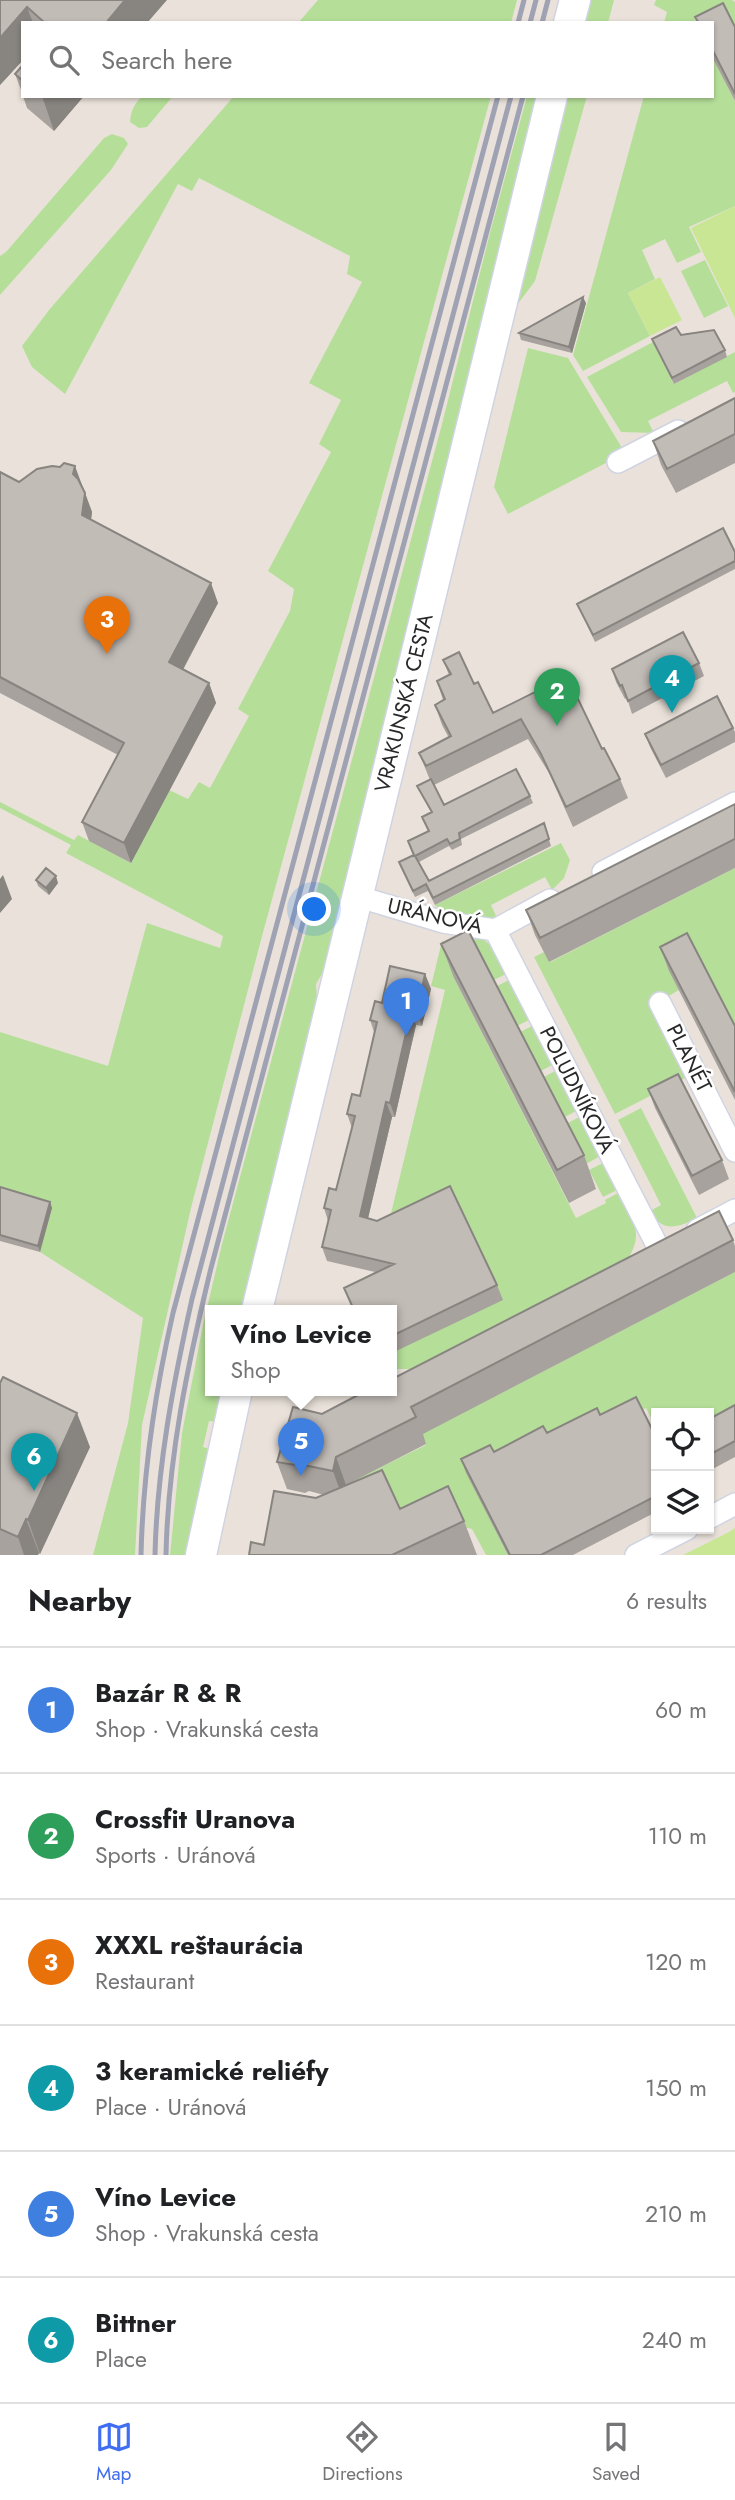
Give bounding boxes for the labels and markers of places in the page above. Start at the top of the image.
pin: 3 [84,596,130,654]
pin: 4 [649,655,695,713]
pin: 2 [534,668,580,726]
pin: 1 [383,978,429,1036]
pin: 5 [278,1418,324,1476]
pin: 6 [11,1433,57,1491]

